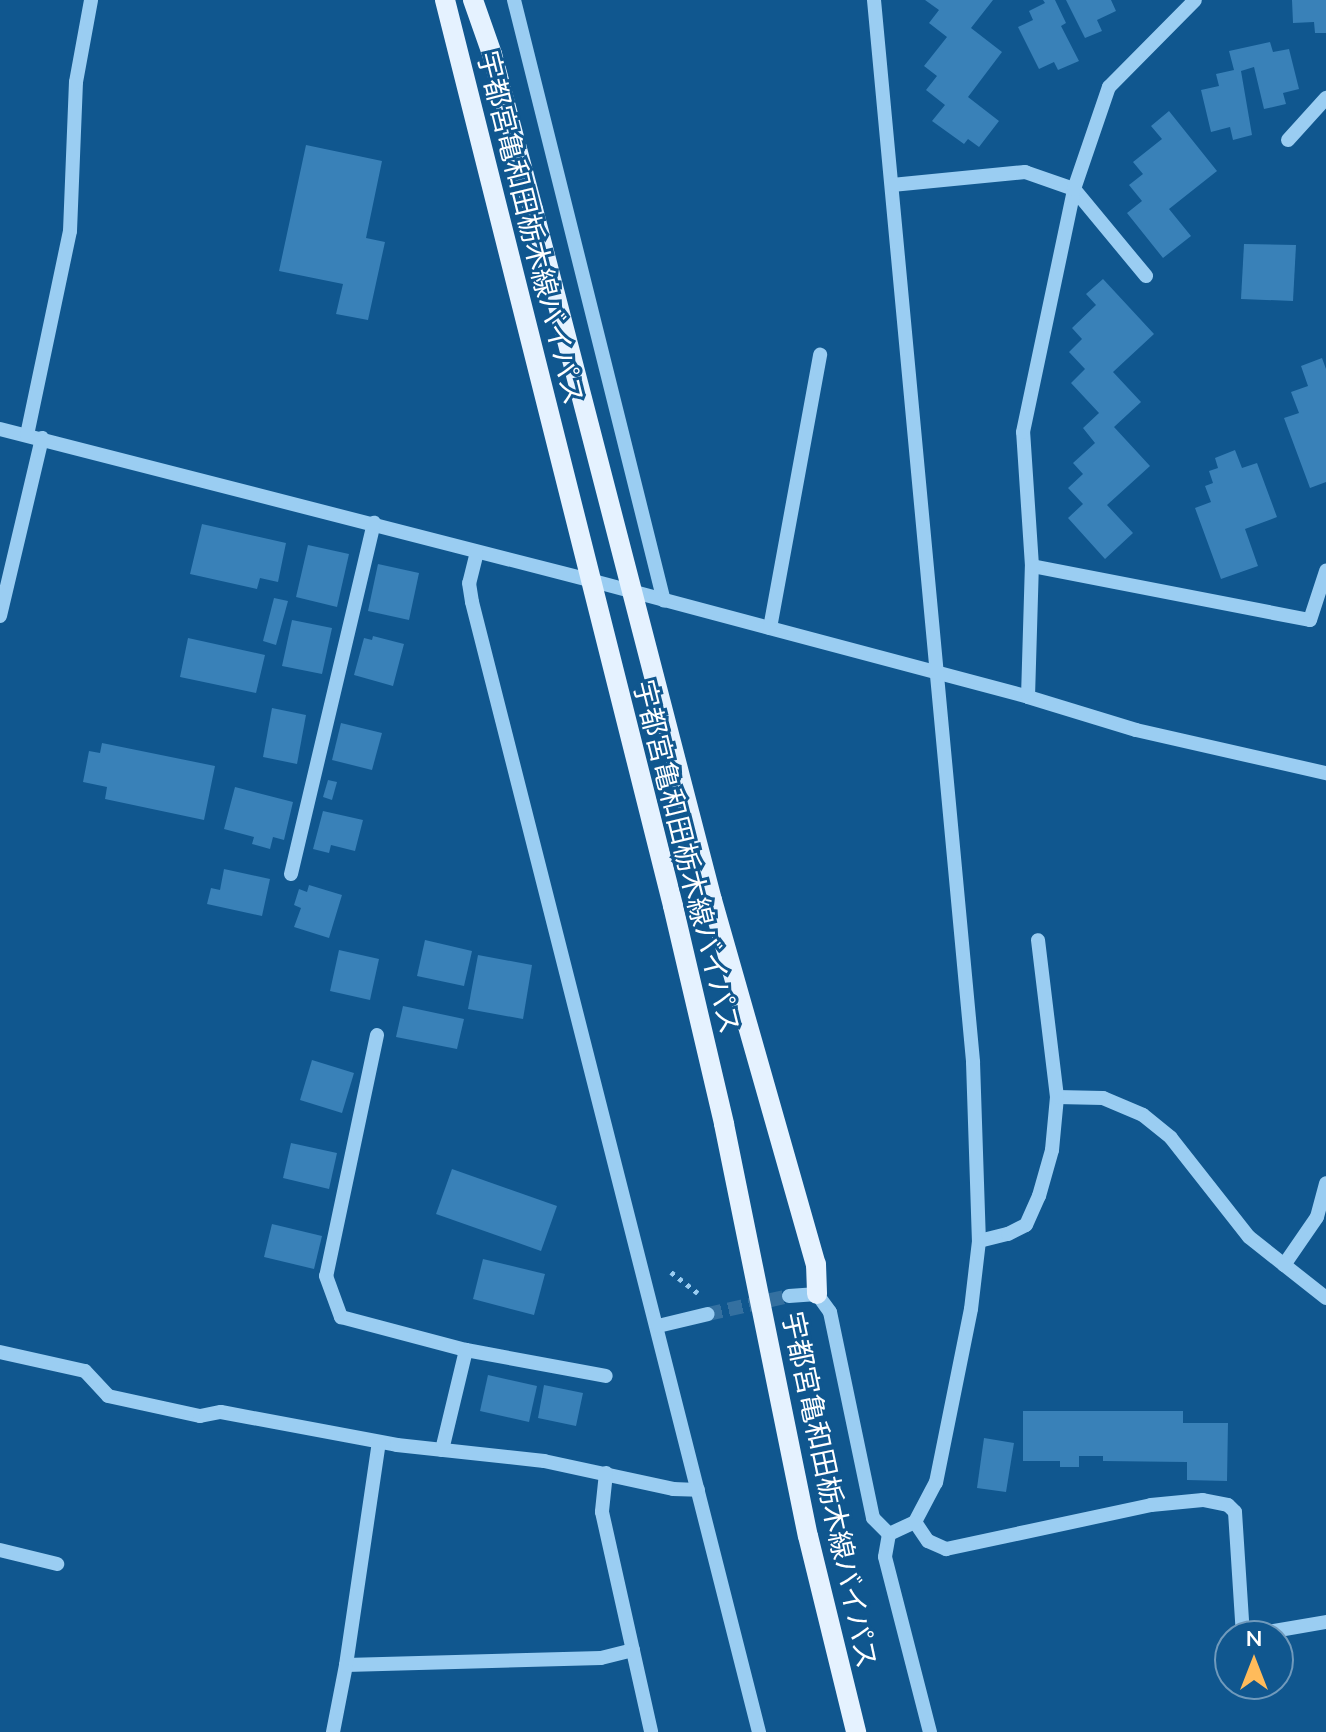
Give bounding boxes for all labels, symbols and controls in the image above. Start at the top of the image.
street label: 宇都宮亀和田栃木線バイパス [471,47,591,409]
street label: 宇都宮亀和田栃木線バイパス [627,676,747,1038]
street label: 宇都宮亀和田栃木線バイパス [776,1308,884,1672]
north arrow [1214,1620,1294,1700]
text: N [1246,1624,1262,1652]

